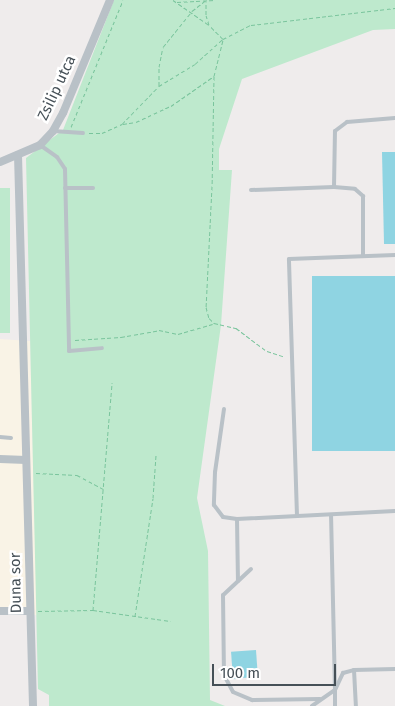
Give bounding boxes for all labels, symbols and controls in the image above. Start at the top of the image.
street label: Zsilip utca [34,53,80,123]
street label: Duna sor [6,552,26,614]
scale bar [215,654,339,686]
text: 100 m [220,664,260,682]

